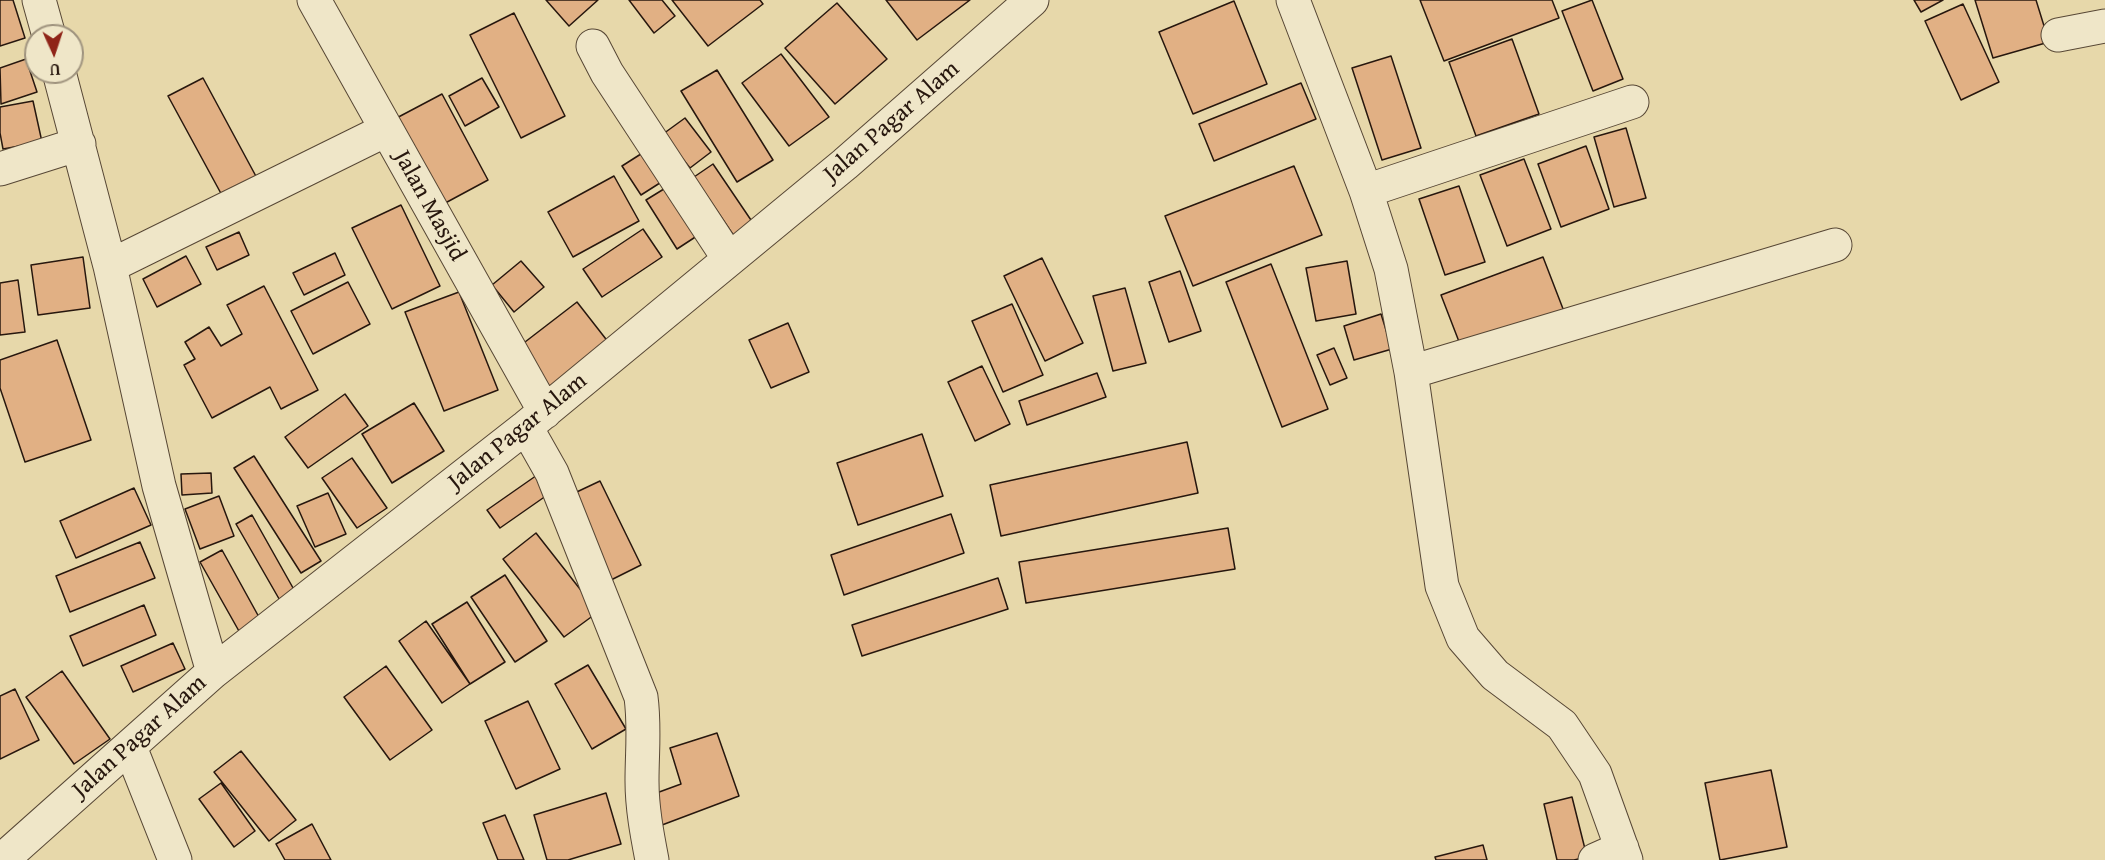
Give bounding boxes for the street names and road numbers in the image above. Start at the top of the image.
street label: Jalan Pagar Alam [818,55,966,189]
street label: Jalan Masjid [387,146,471,266]
street label: Jalan Pagar Alam [443,367,593,497]
street label: Jalan Pagar Alam [67,669,213,805]

